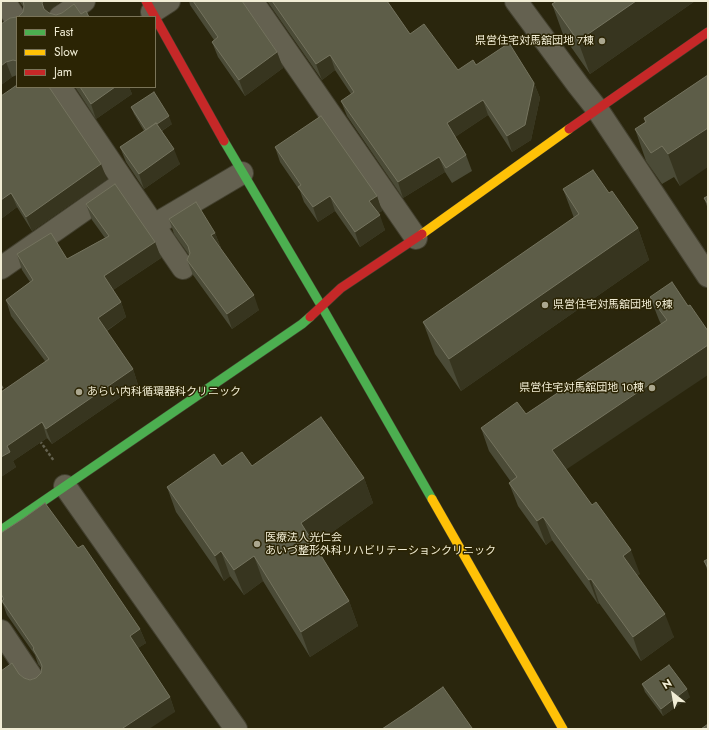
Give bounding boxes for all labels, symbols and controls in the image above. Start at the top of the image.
legend [16,16,156,88]
text: Fast [54,23,73,41]
place label: 県営住宅対馬舘団地 7棟 [475,34,594,48]
marker: 県営住宅対馬舘団地 7棟 [597,36,607,46]
text: Slow [54,43,78,61]
text: Jam [54,63,72,81]
place label: 県営住宅対馬舘団地 9棟 [553,298,673,312]
marker: 県営住宅対馬舘団地 9棟 [540,300,550,310]
place label: 県営住宅対馬舘団地 10棟 [519,381,644,395]
marker: 県営住宅対馬舘団地 10棟 [647,383,657,393]
place label: あらい内科循環器科クリニック [87,385,241,399]
marker: あらい内科循環器科クリニック [74,387,84,397]
place label: 医療法人光仁会 あいづ整形外科リハビリテーションクリニック [265,531,496,557]
marker: 医療法人光仁会 あいづ整形外科リハビリテーションクリニック [252,539,262,549]
north arrow [653,674,693,714]
text: N [659,675,675,693]

